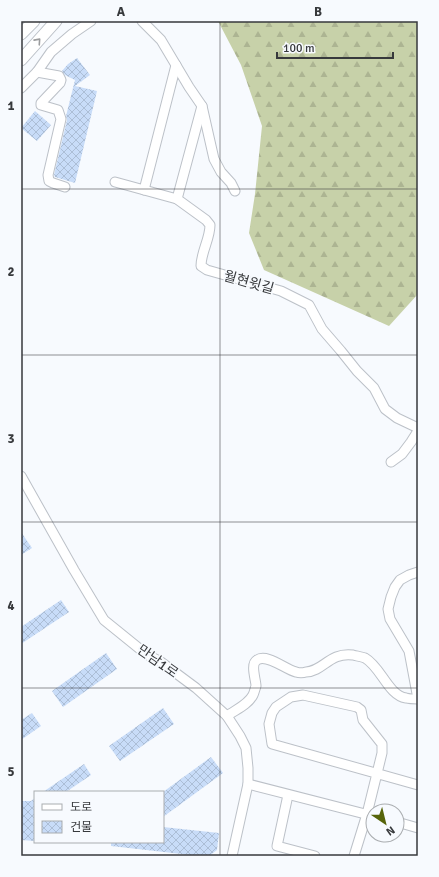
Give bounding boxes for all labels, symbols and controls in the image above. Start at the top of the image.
text: A [117,4,126,20]
text: B [314,4,322,20]
scale bar [277,34,393,60]
one-way arrow [34,38,41,45]
text: 100 m [283,41,315,56]
text: 1 [7,98,15,114]
text: 2 [7,264,15,280]
street label: 월현윗길 [222,267,276,298]
text: 3 [7,431,15,447]
text: 4 [7,598,15,614]
street label: 만남1로 [134,641,182,682]
text: 5 [7,764,15,780]
legend [34,791,164,843]
text: 도로 [70,800,92,815]
north arrow [365,803,405,843]
text: 건물 [70,820,92,835]
text: N [384,823,397,838]

